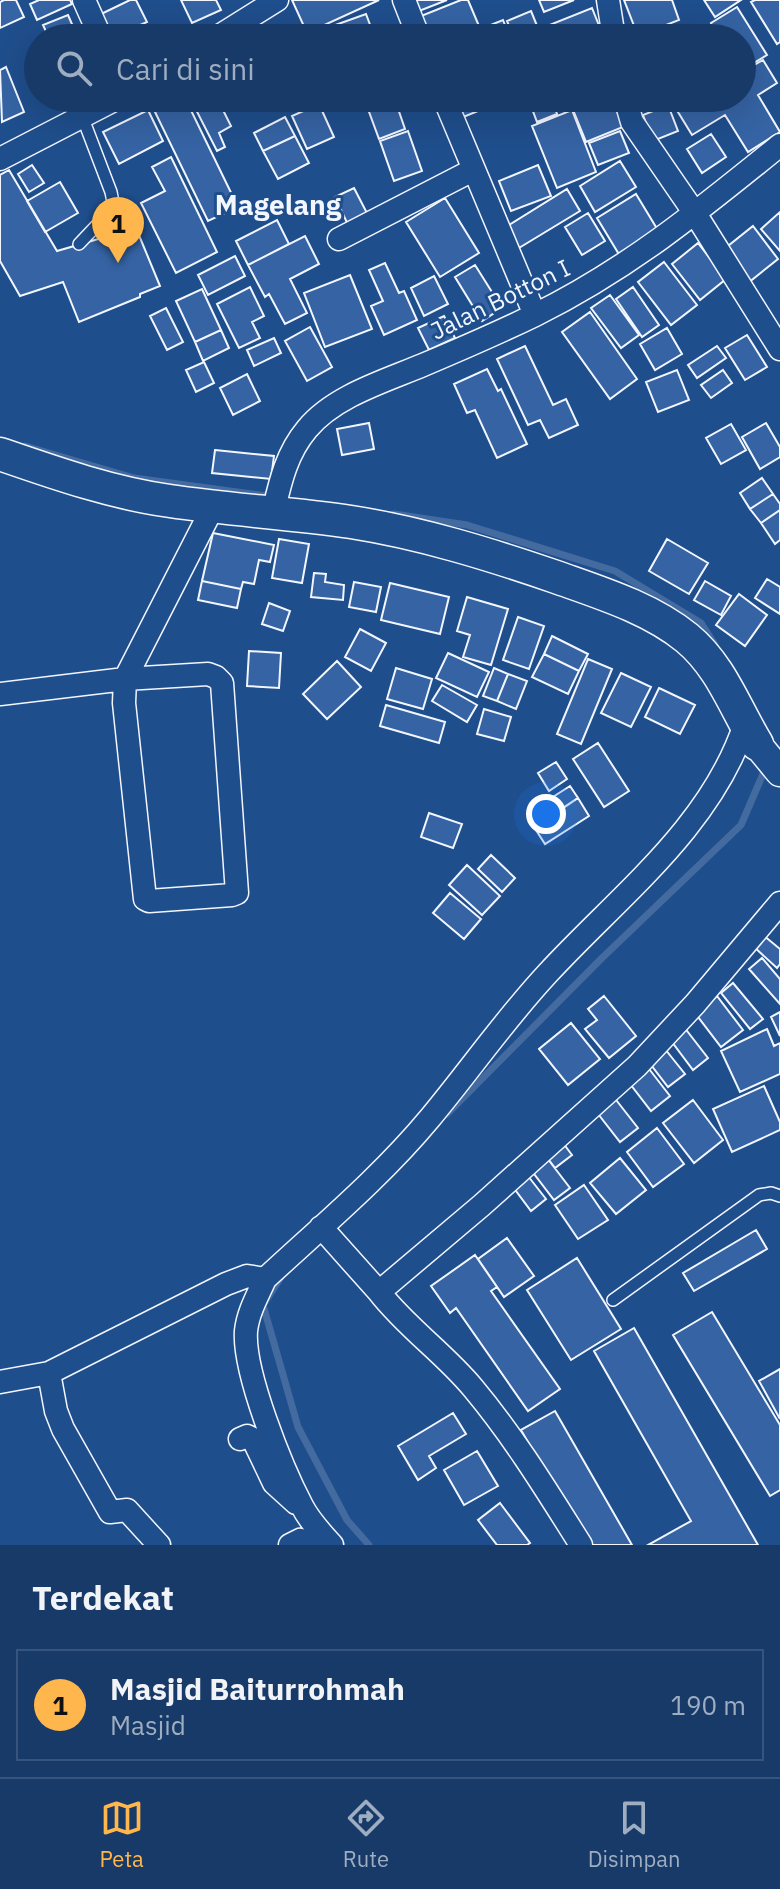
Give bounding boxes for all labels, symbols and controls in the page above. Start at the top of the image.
search box [24,24,756,112]
icon: search [52,46,96,90]
text: Cari di sini [116,49,255,88]
district label: Magelang [215,186,342,223]
pin: 1 [92,197,144,263]
street label: Jalan Botton I [425,251,575,347]
your location [526,794,566,834]
text: Terdekat [32,1575,174,1619]
text: Masjid Baiturrohmah [110,1669,405,1708]
text: 1 [52,1688,68,1722]
text: 190 m [670,1688,746,1722]
text: Masjid [110,1708,186,1742]
tab: Peta [99,1796,144,1873]
tab: Rute [343,1796,389,1873]
tab: Disimpan [588,1796,681,1873]

